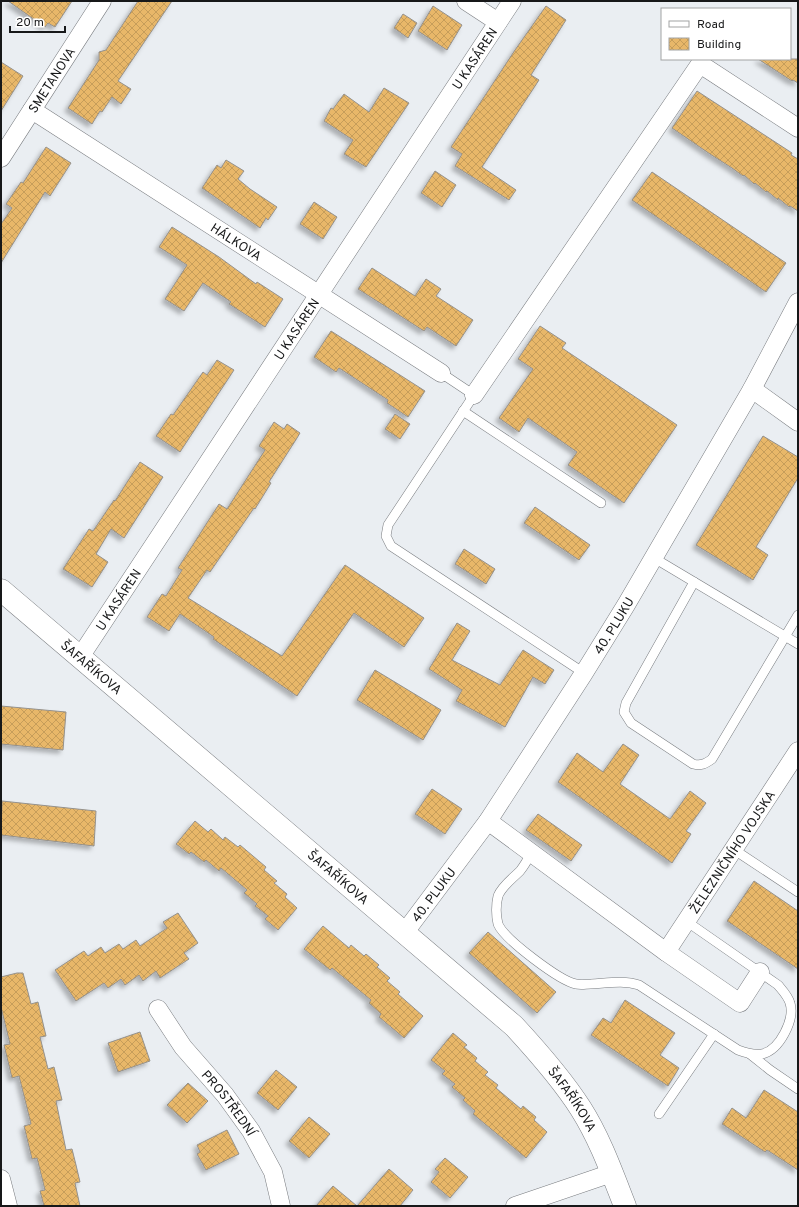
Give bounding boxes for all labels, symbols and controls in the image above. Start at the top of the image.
scale bar [10,8,65,34]
legend [661,8,791,60]
text: 20 m [16,15,44,31]
text: Road [697,17,725,33]
street label: U KASÁREN [450,25,502,93]
text: Building [697,37,741,53]
street label: SMETANOVA [26,45,80,117]
street label: HÁLKOVA [207,221,264,266]
street label: U KASÁREN [272,296,324,364]
street label: U KASÁREN [93,567,146,634]
street label: 40. PLUKU [592,595,639,658]
street label: ŠAFAŘÍKOVA [56,637,124,699]
street label: ŽELEZNIČNÍHO VOJSKA [686,788,780,918]
street label: ŠAFAŘÍKOVA [303,846,371,909]
street label: 40. PLUKU [409,865,460,926]
street label: ŠAFAŘÍKOVA [543,1063,599,1135]
street label: PROSTŘEDNÍ [197,1068,261,1140]

